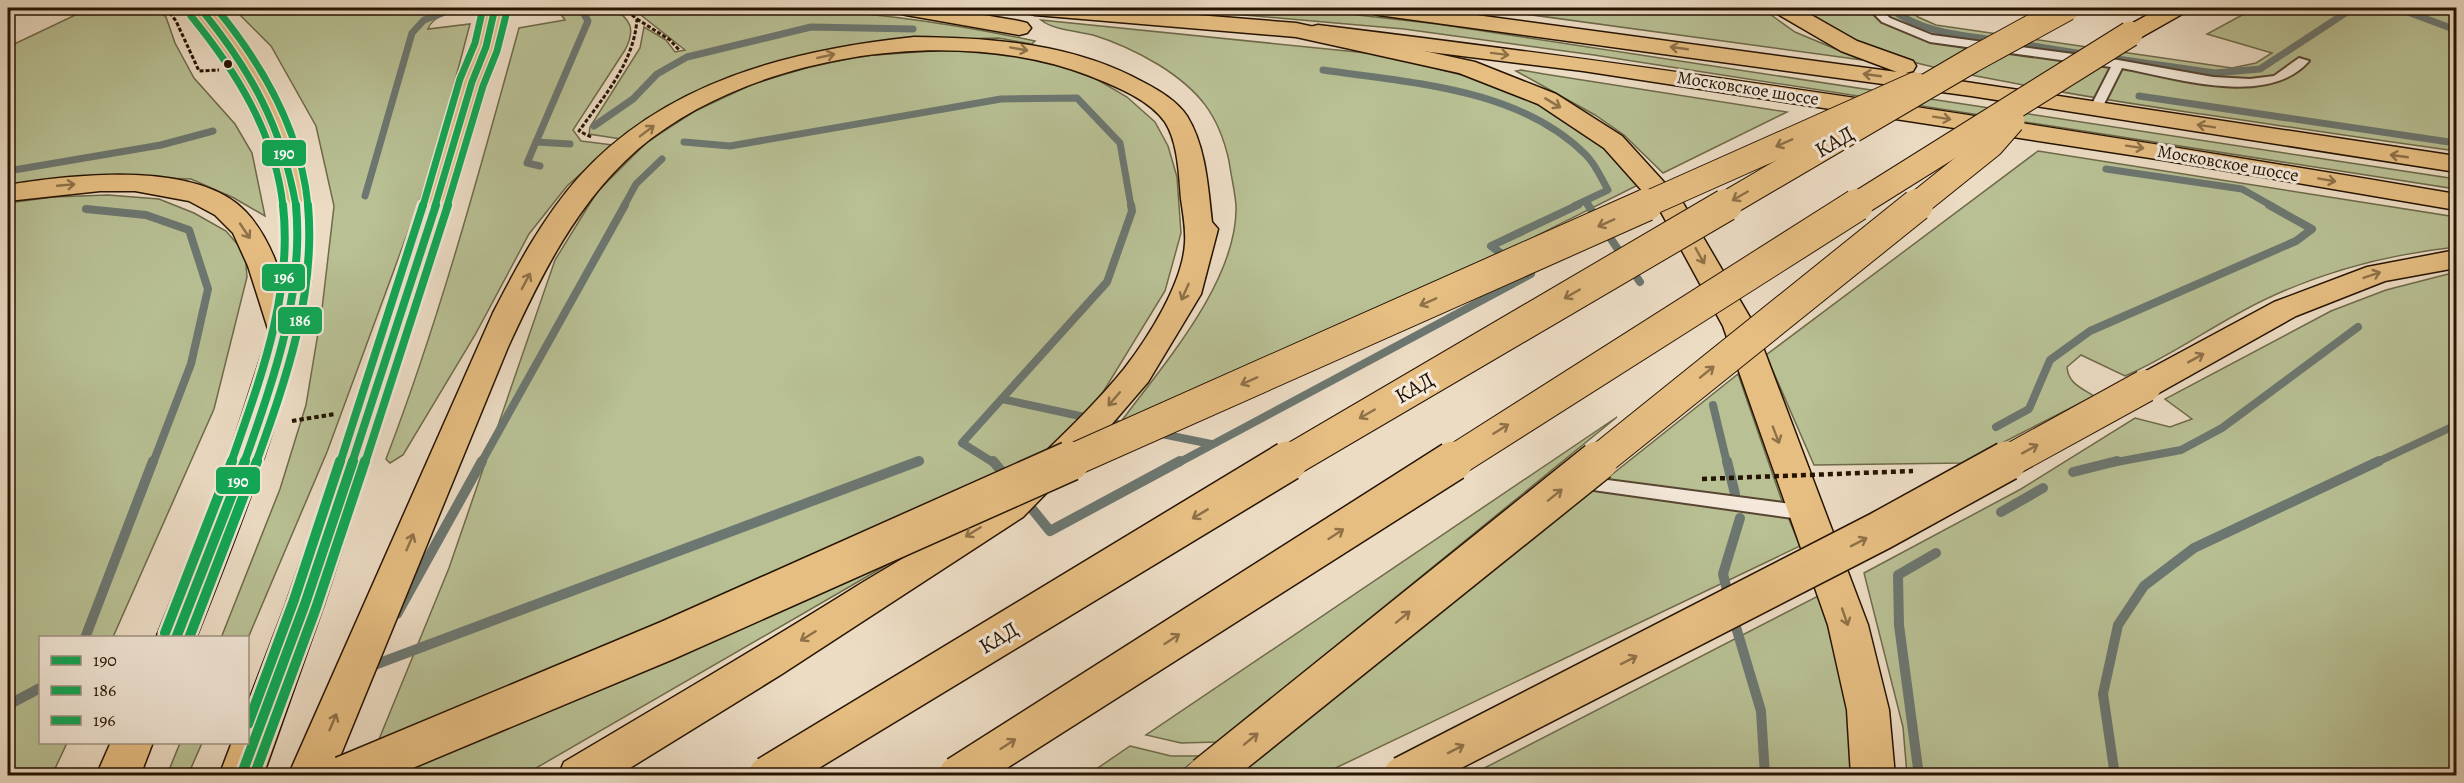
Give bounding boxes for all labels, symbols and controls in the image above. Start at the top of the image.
one-way arrow [1669,42,1689,53]
one-way arrow [1009,44,1028,55]
one-way arrow [1489,48,1509,59]
one-way arrow [816,50,835,62]
unlabelled marker [222,58,234,70]
street label: Московское шоссе [1675,65,1821,111]
one-way arrow [1862,70,1882,81]
one-way arrow [1544,97,1561,109]
one-way arrow [1932,113,1951,124]
street label: КАД [1809,119,1860,165]
one-way arrow [2197,120,2216,131]
one-way arrow [638,125,654,137]
one-way arrow [1775,138,1793,150]
line badge: 190 [261,139,307,167]
street label: Московское шоссе [2155,139,2301,187]
one-way arrow [2124,142,2144,153]
text: 190 [273,143,295,165]
one-way arrow [2389,151,2409,162]
one-way arrow [2317,174,2336,185]
one-way arrow [55,180,75,191]
one-way arrow [1732,190,1749,202]
one-way arrow [1597,218,1615,229]
one-way arrow [239,223,252,240]
one-way arrow [1694,247,1706,264]
line badge: 196 [261,263,306,292]
text: 196 [274,267,295,289]
one-way arrow [2362,269,2381,280]
one-way arrow [521,273,532,291]
one-way arrow [1179,283,1190,301]
one-way arrow [1564,289,1581,301]
one-way arrow [1419,297,1437,308]
line badge: 186 [277,306,323,335]
text: 186 [290,310,311,332]
one-way arrow [2187,352,2204,364]
street label: КАД [1389,365,1440,411]
one-way arrow [1699,366,1715,379]
one-way arrow [1241,376,1259,388]
one-way arrow [1108,391,1121,407]
one-way arrow [1359,409,1376,421]
one-way arrow [1492,423,1509,435]
one-way arrow [1772,425,1783,443]
one-way arrow [2021,443,2038,455]
line badge: 190 [215,466,261,495]
text: 190 [227,471,249,493]
one-way arrow [1547,488,1563,501]
one-way arrow [1192,509,1209,521]
one-way arrow [964,525,981,538]
one-way arrow [1327,528,1344,540]
one-way arrow [404,534,416,552]
one-way arrow [1849,536,1867,548]
one-way arrow [1841,607,1852,626]
one-way arrow [1395,610,1411,623]
street label: КАД [973,614,1024,661]
one-way arrow [800,631,817,643]
one-way arrow [1163,633,1180,645]
legend [39,636,249,744]
text: 190 [93,648,117,672]
one-way arrow [1620,654,1637,666]
text: 186 [93,678,116,702]
text: 196 [93,708,116,732]
one-way arrow [328,713,339,731]
one-way arrow [1243,732,1259,745]
one-way arrow [999,738,1016,750]
one-way arrow [1446,743,1464,754]

